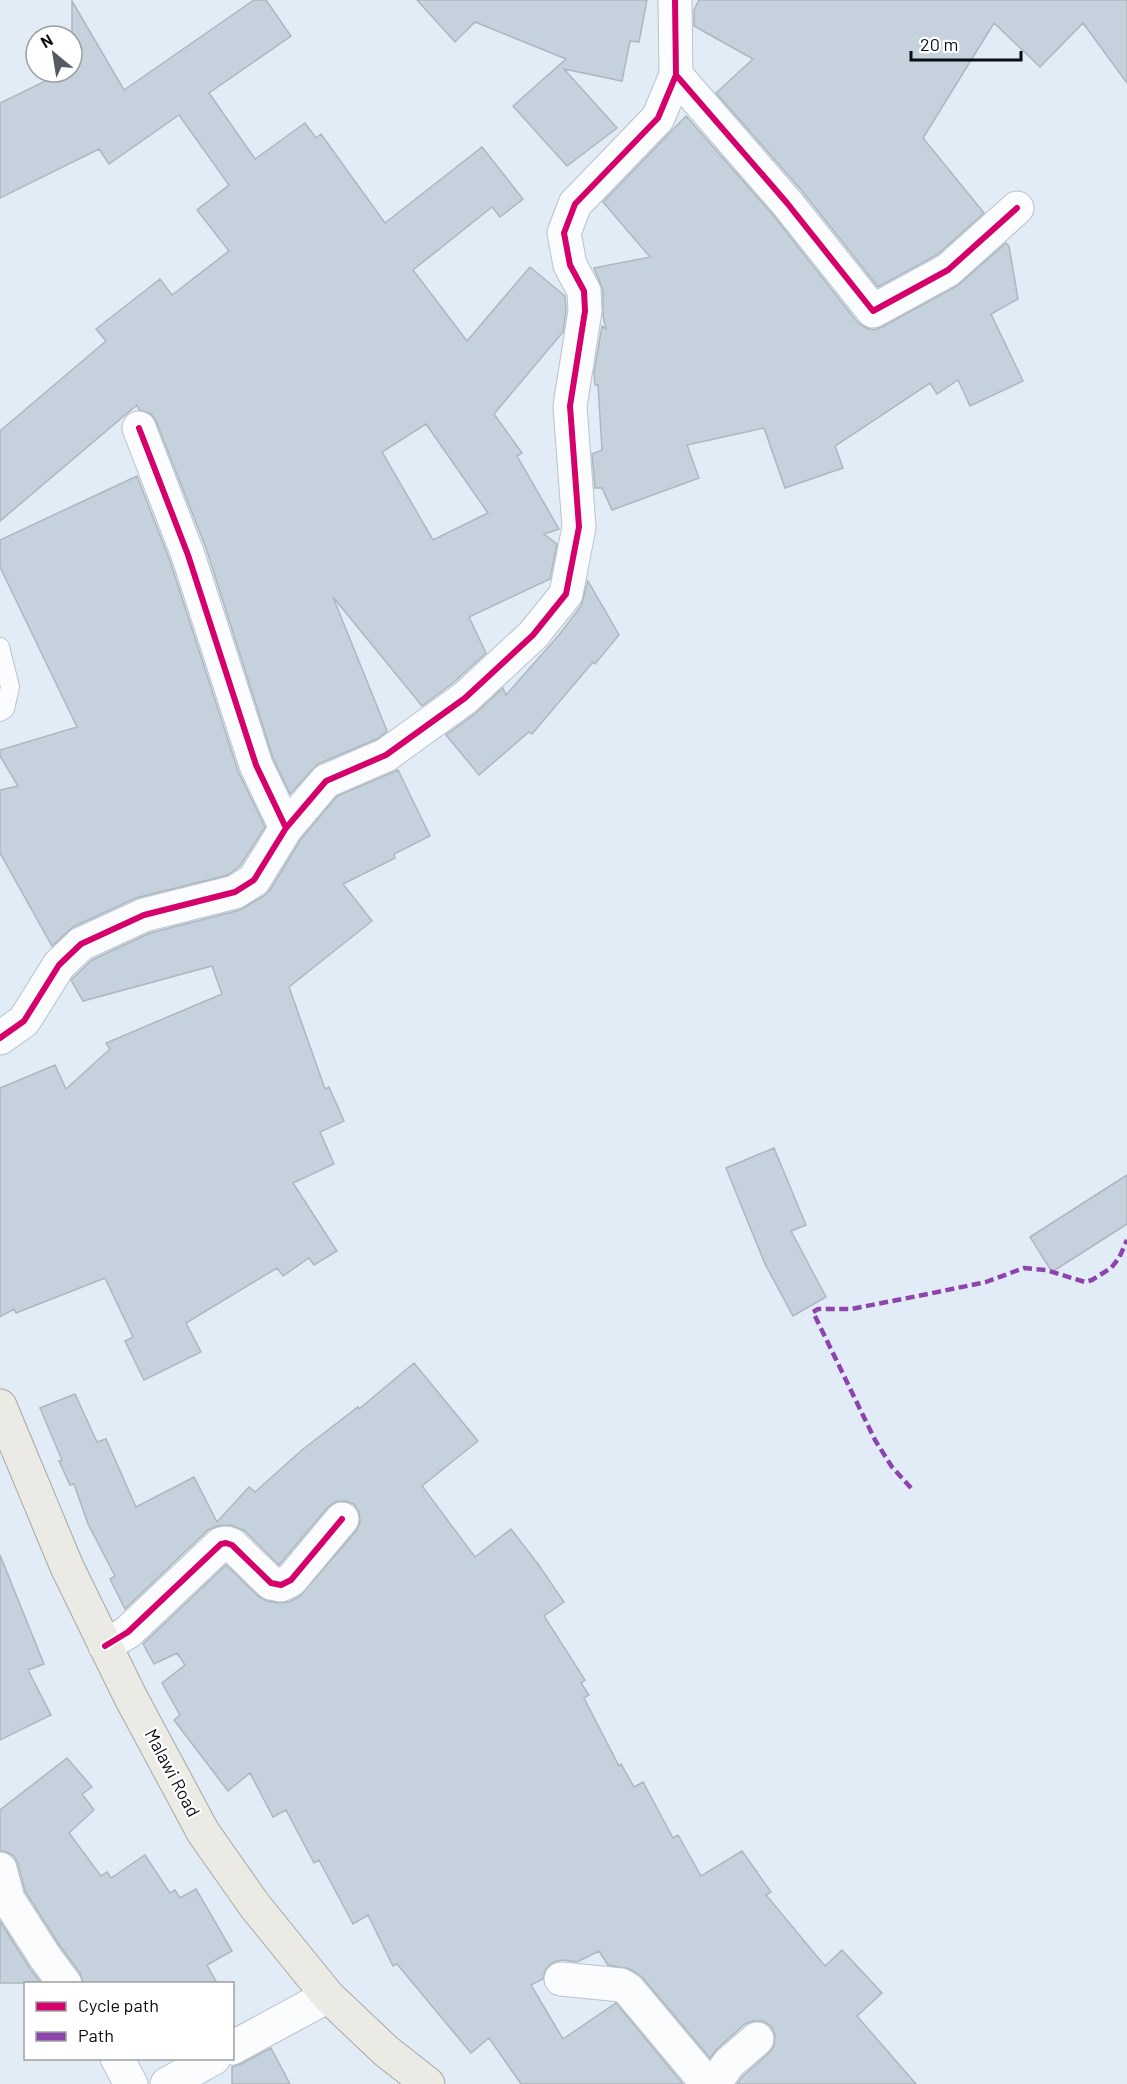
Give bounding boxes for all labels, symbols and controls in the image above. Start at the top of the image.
north arrow [24,24,84,84]
scale bar [911,24,1020,62]
text: N [37,30,56,51]
text: 20 m [920,33,958,55]
street label: Malawi Road [141,1725,205,1820]
legend [24,1982,234,2060]
text: Cycle path [78,1994,159,2016]
text: Path [78,2024,114,2046]

